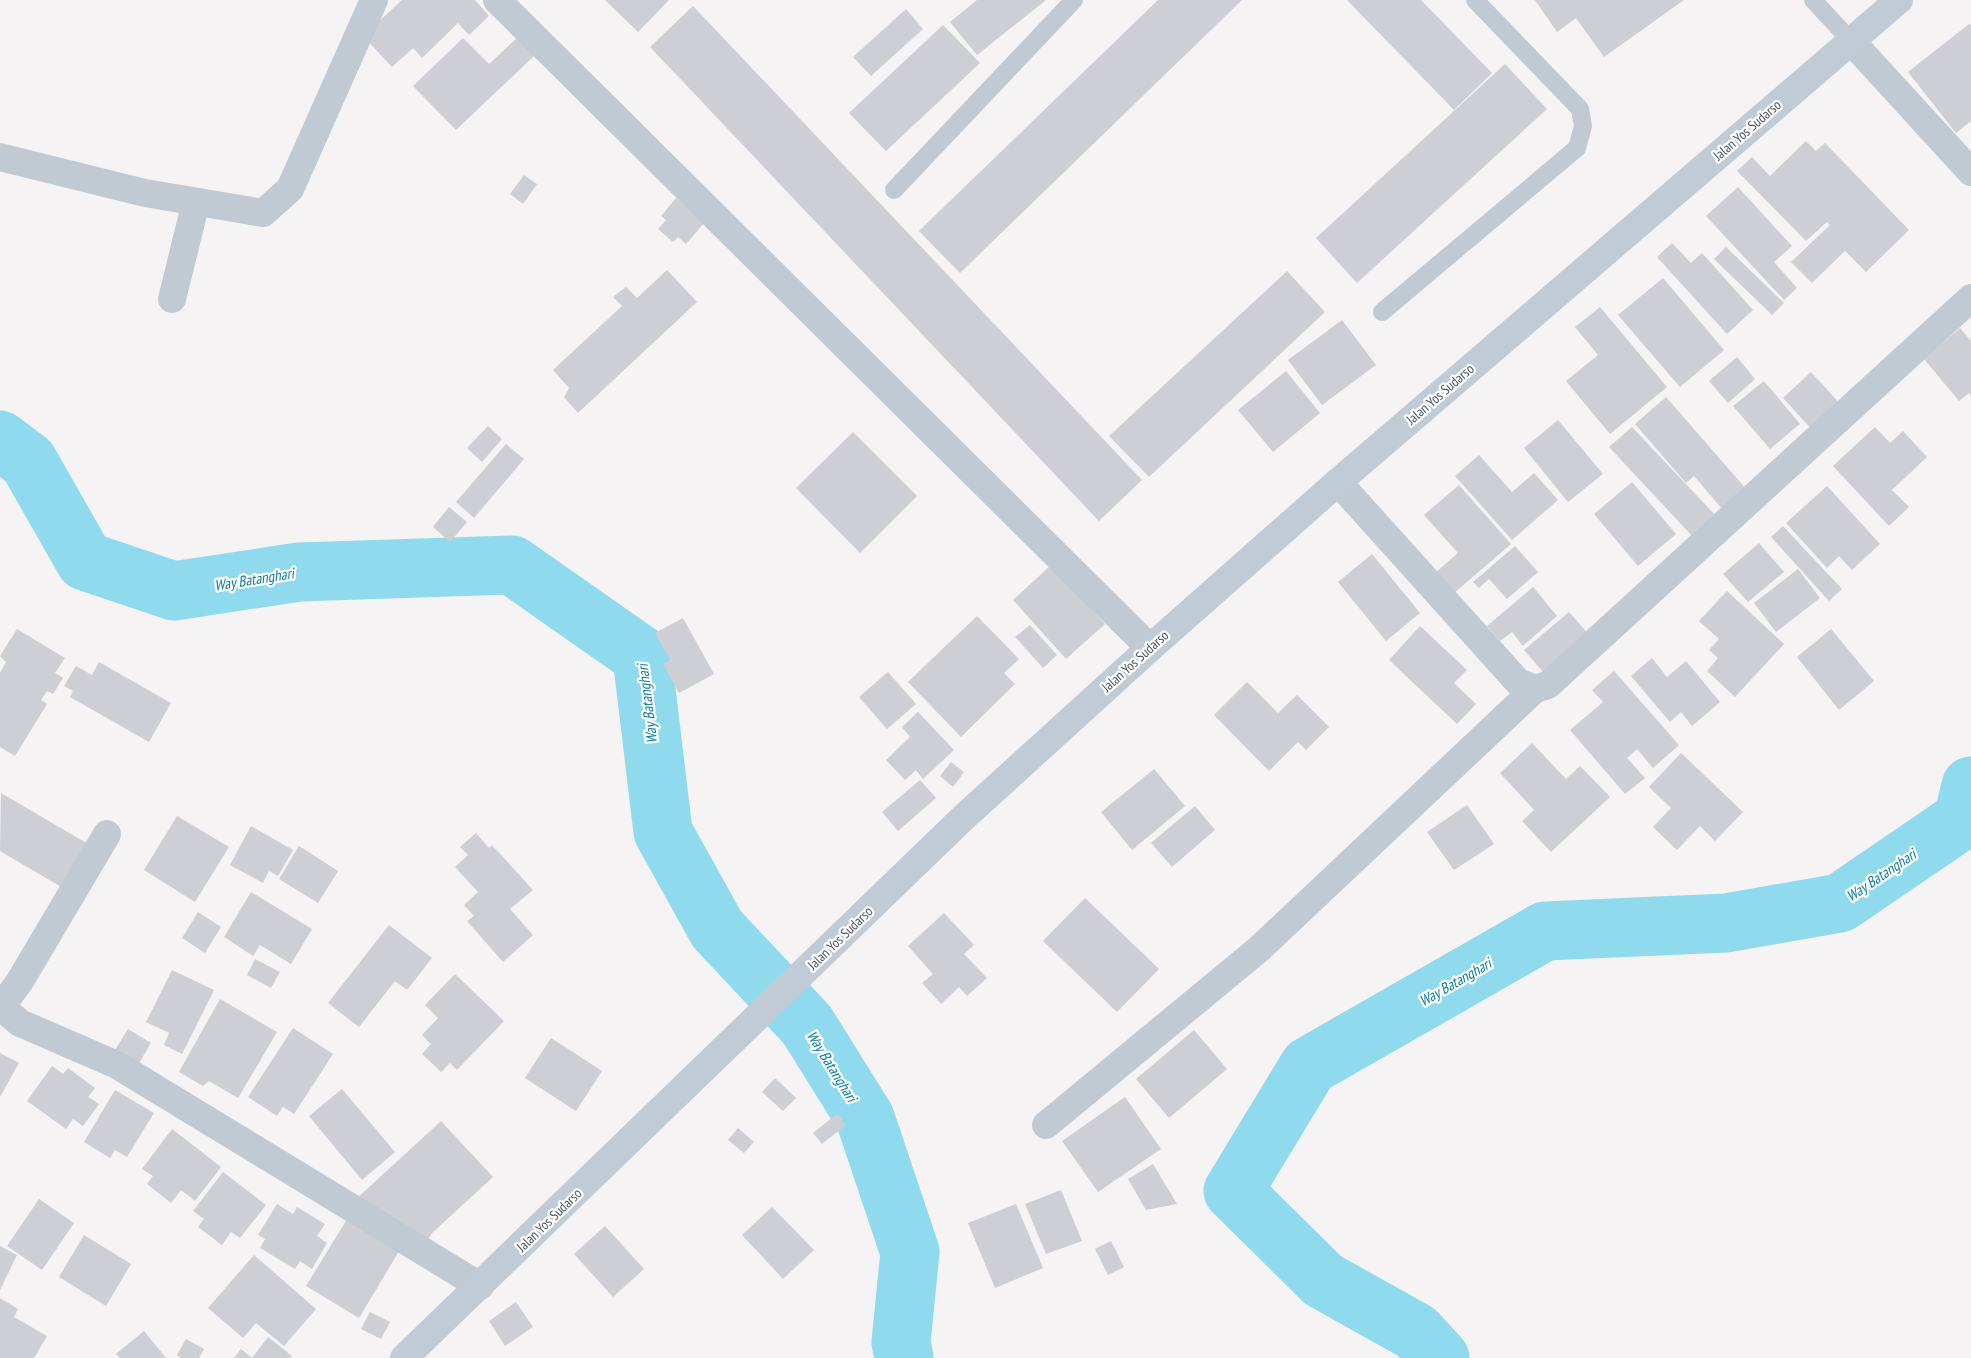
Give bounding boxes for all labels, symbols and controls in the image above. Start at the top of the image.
street label: Jalan Yos Sudarso [1709,96,1785,165]
street label: Jalan Yos Sudarso [1402,360,1478,429]
water label: Way Batanghari [213,563,297,595]
street label: Jalan Yos Sudarso [1097,626,1172,696]
water label: Way Batanghari [632,661,661,745]
water label: Way Batanghari [1842,844,1921,905]
street label: Jalan Yos Sudarso [803,902,876,974]
water label: Way Batanghari [1416,953,1496,1010]
water label: Way Batanghari [803,1027,862,1107]
street label: Jalan Yos Sudarso [512,1184,585,1256]

